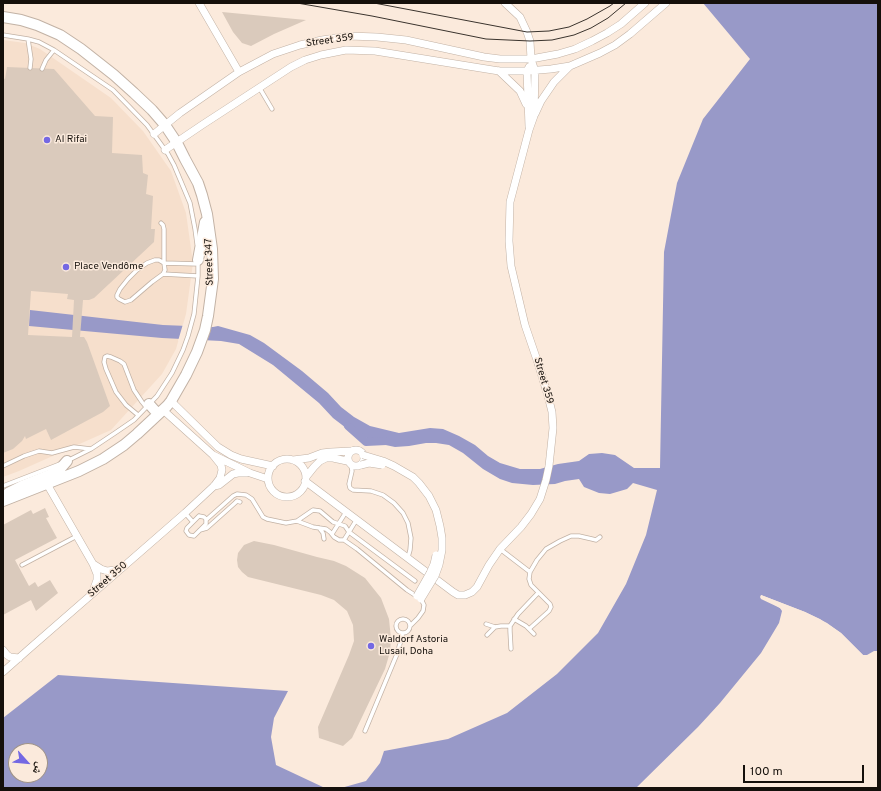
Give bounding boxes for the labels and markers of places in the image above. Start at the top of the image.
place label: Al Rifai [55,134,87,146]
marker: Al Rifai [42,135,52,145]
place label: Place Vendôme [74,261,143,273]
marker: Place Vendôme [61,262,71,272]
place label: Waldorf Astoria Lusail, Doha [379,634,448,658]
marker: Waldorf Astoria Lusail, Doha [366,641,376,651]

